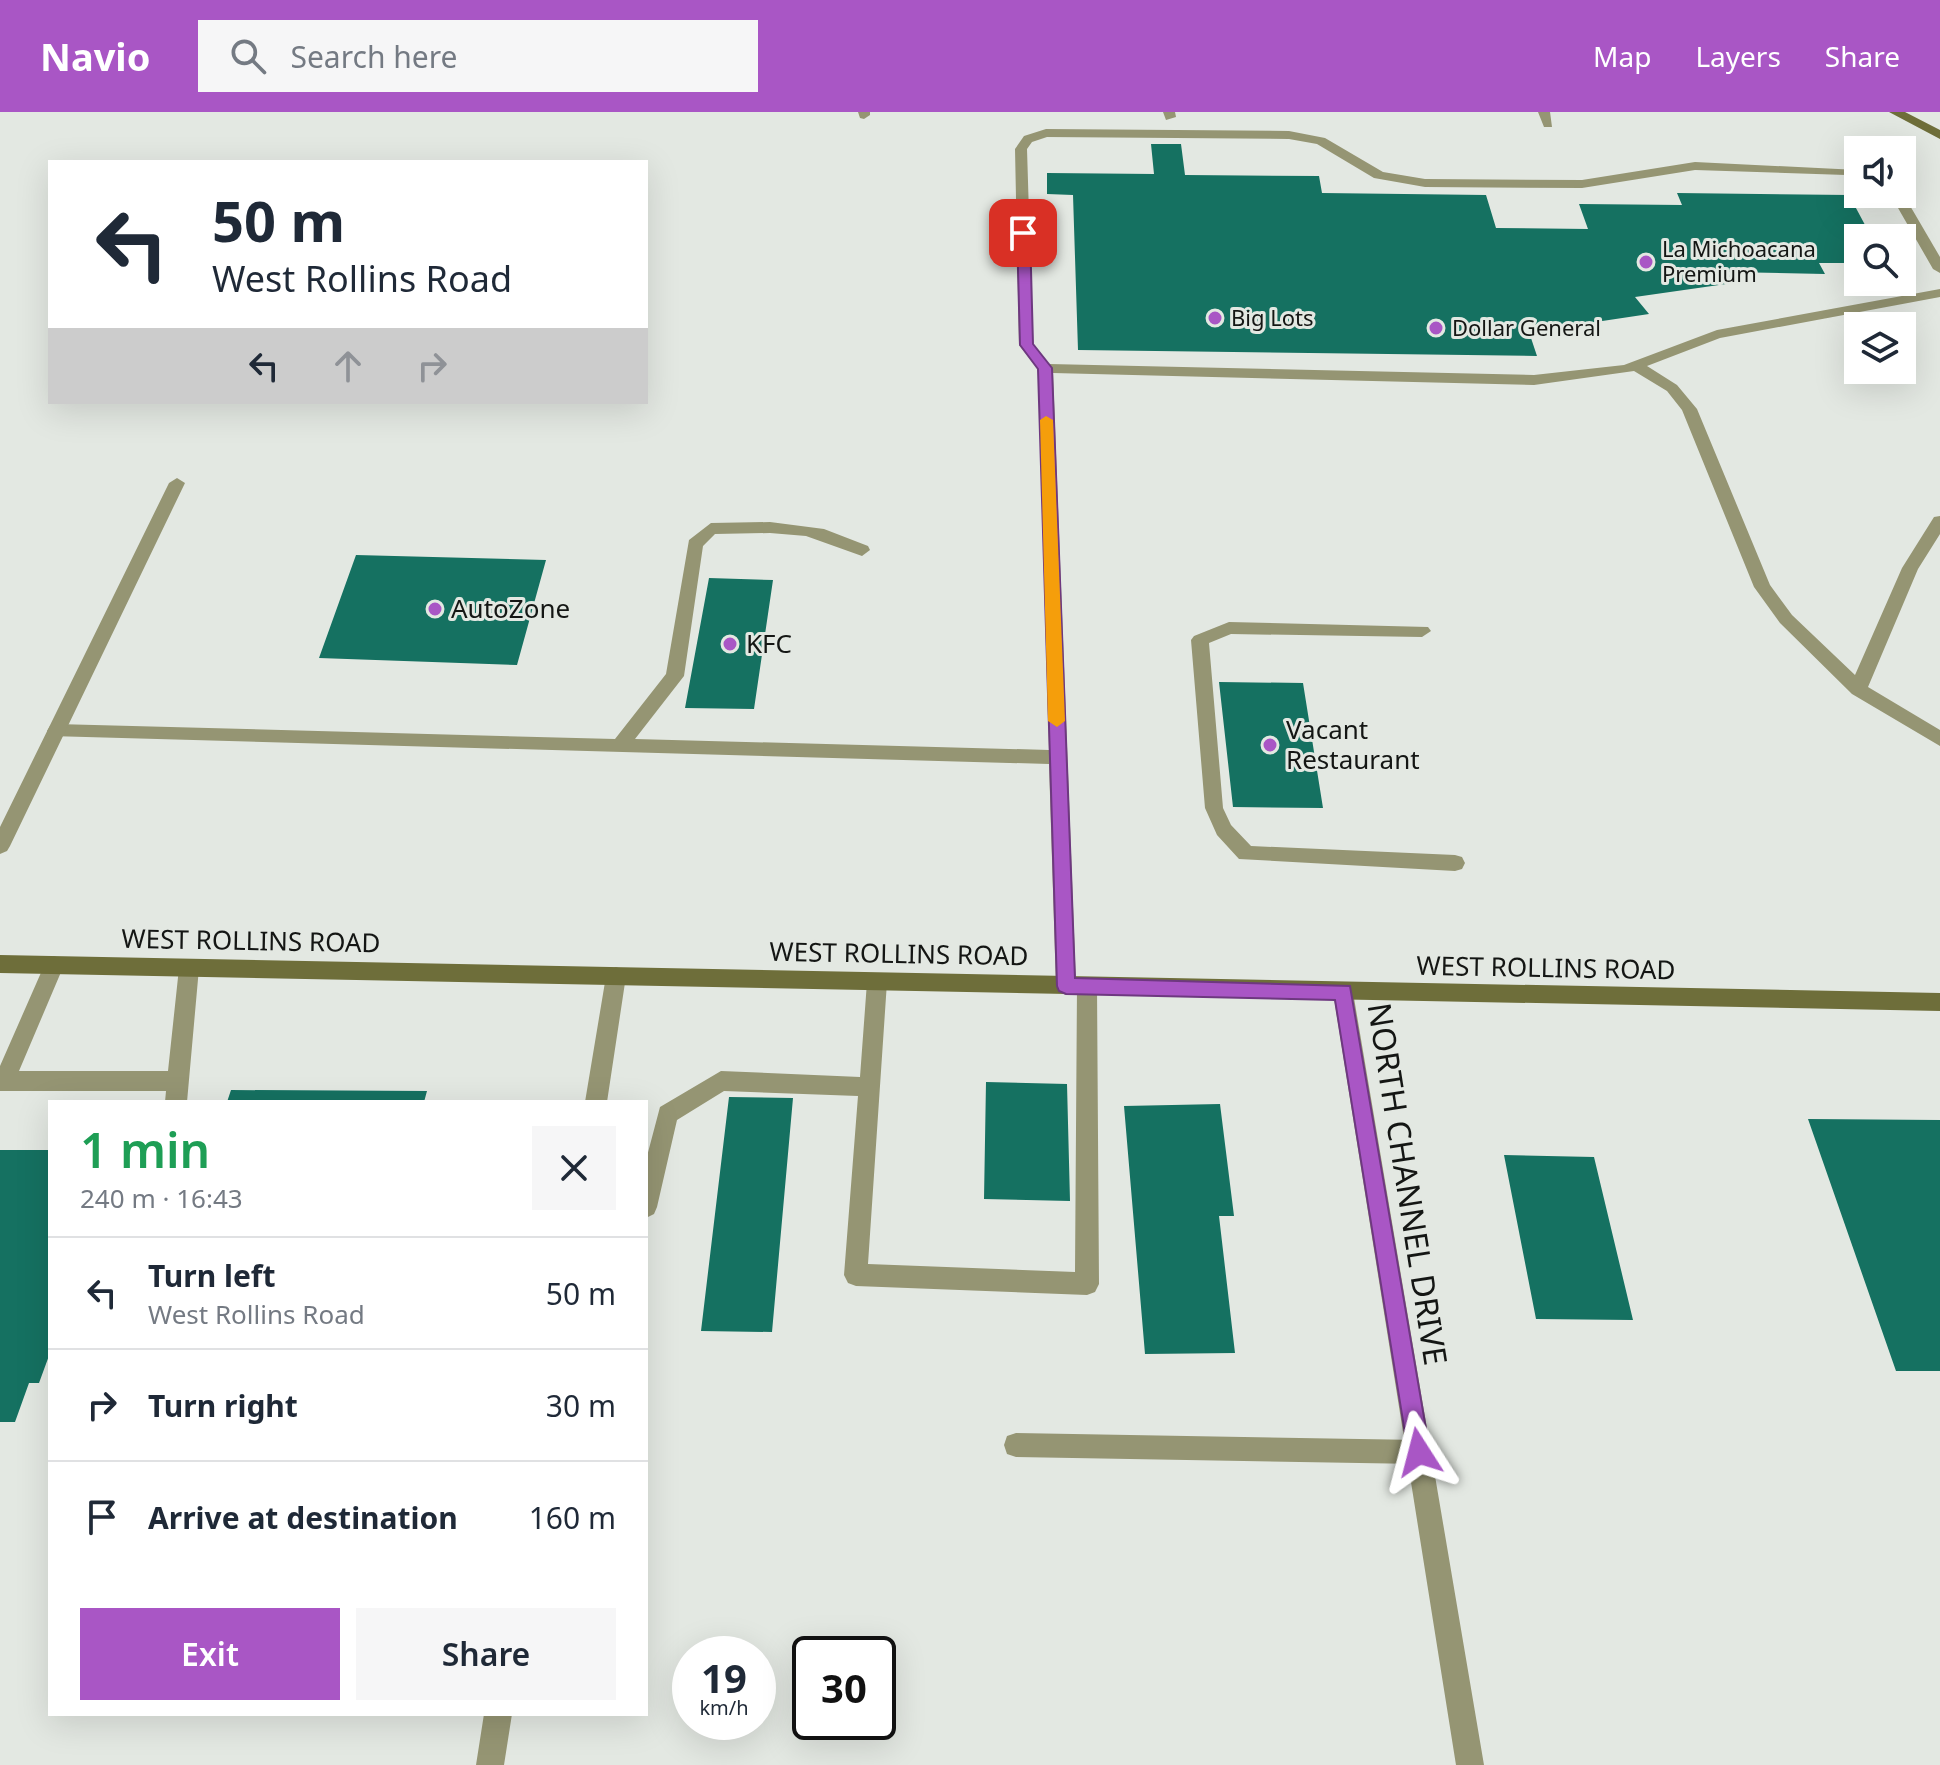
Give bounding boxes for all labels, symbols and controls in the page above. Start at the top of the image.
search box [198,20,758,92]
text: Navio [40,30,150,82]
icon: search [226,34,270,78]
text: Search here [290,36,457,77]
text: Map [1593,37,1651,75]
text: Layers [1695,37,1781,75]
text: Share [1825,37,1900,75]
map controls [1844,136,1916,384]
button: sound [1844,136,1916,208]
text: 50 m [212,182,345,258]
icon: left [80,192,184,296]
pin [989,199,1057,267]
icon: arrive [1001,211,1045,255]
button: search [1844,224,1916,296]
place label: La Michoacana Premium [1662,233,1816,288]
marker: La Michoacana Premium [1637,253,1655,271]
text: West Rollins Road [212,254,512,303]
place label: Big Lots [1231,302,1314,332]
marker: Big Lots [1206,309,1224,327]
place label: Dollar General [1452,312,1601,342]
button: layers [1844,312,1916,384]
marker: Dollar General [1427,319,1445,337]
icon: left [242,344,286,388]
icon: ahead [326,344,370,388]
icon: right [410,344,454,388]
place label: AutoZone [451,590,570,626]
marker: AutoZone [426,600,444,618]
place label: KFC [746,625,792,661]
marker: KFC [721,635,739,653]
place label: Vacant Restaurant [1286,711,1420,777]
marker: Vacant Restaurant [1261,736,1279,754]
street label: WEST ROLLINS ROAD [121,920,381,960]
street label: WEST ROLLINS ROAD [769,933,1029,973]
street label: WEST ROLLINS ROAD [1416,947,1676,987]
street label: NORTH CHANNEL DRIVE [1359,1000,1458,1368]
text: 1 min [80,1117,210,1182]
button: close [532,1126,616,1210]
text: 240 m · 16:43 [80,1180,243,1216]
text: Turn left [148,1255,276,1296]
icon: left [80,1271,124,1315]
text: 50 m [546,1273,616,1314]
text: West Rollins Road [148,1296,365,1332]
icon: right [80,1383,124,1427]
text: Turn right [148,1385,298,1426]
text: 30 m [546,1385,616,1426]
position arrow [1377,1410,1461,1494]
icon: arrive [80,1495,124,1539]
text: Arrive at destination [148,1497,458,1538]
text: 160 m [529,1497,616,1538]
button: Exit [80,1608,340,1700]
button: Share [356,1608,616,1700]
speed limit sign: 30 [792,1636,896,1740]
text: 19 [701,1650,747,1705]
text: km/h [699,1694,749,1721]

